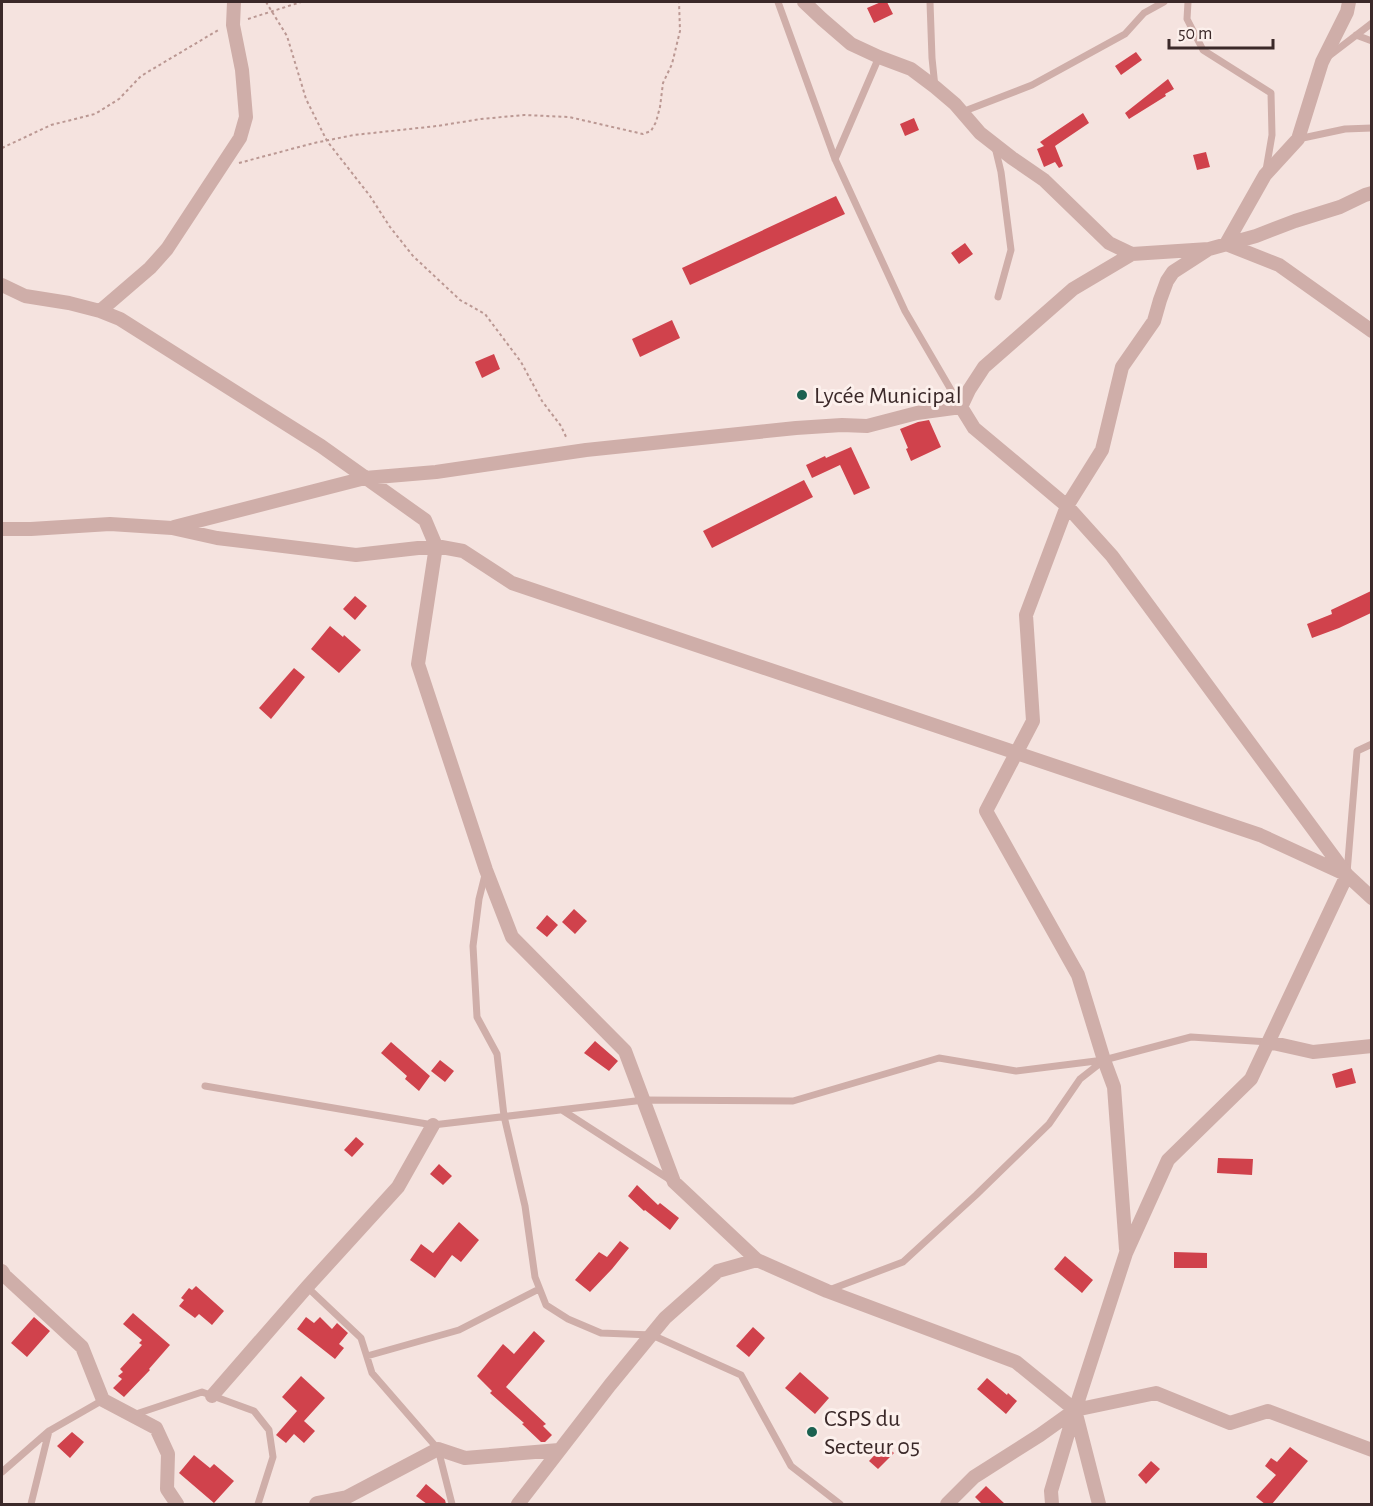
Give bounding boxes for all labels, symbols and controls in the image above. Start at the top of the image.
scale bar [1169,12,1272,50]
text: 50 m [1178,25,1212,43]
place label: Lycée Municipal [814,384,962,408]
marker: Lycée Municipal [795,388,809,402]
place label: CSPS du Secteur 05 [824,1407,920,1459]
marker: CSPS du Secteur 05 [805,1425,819,1439]

